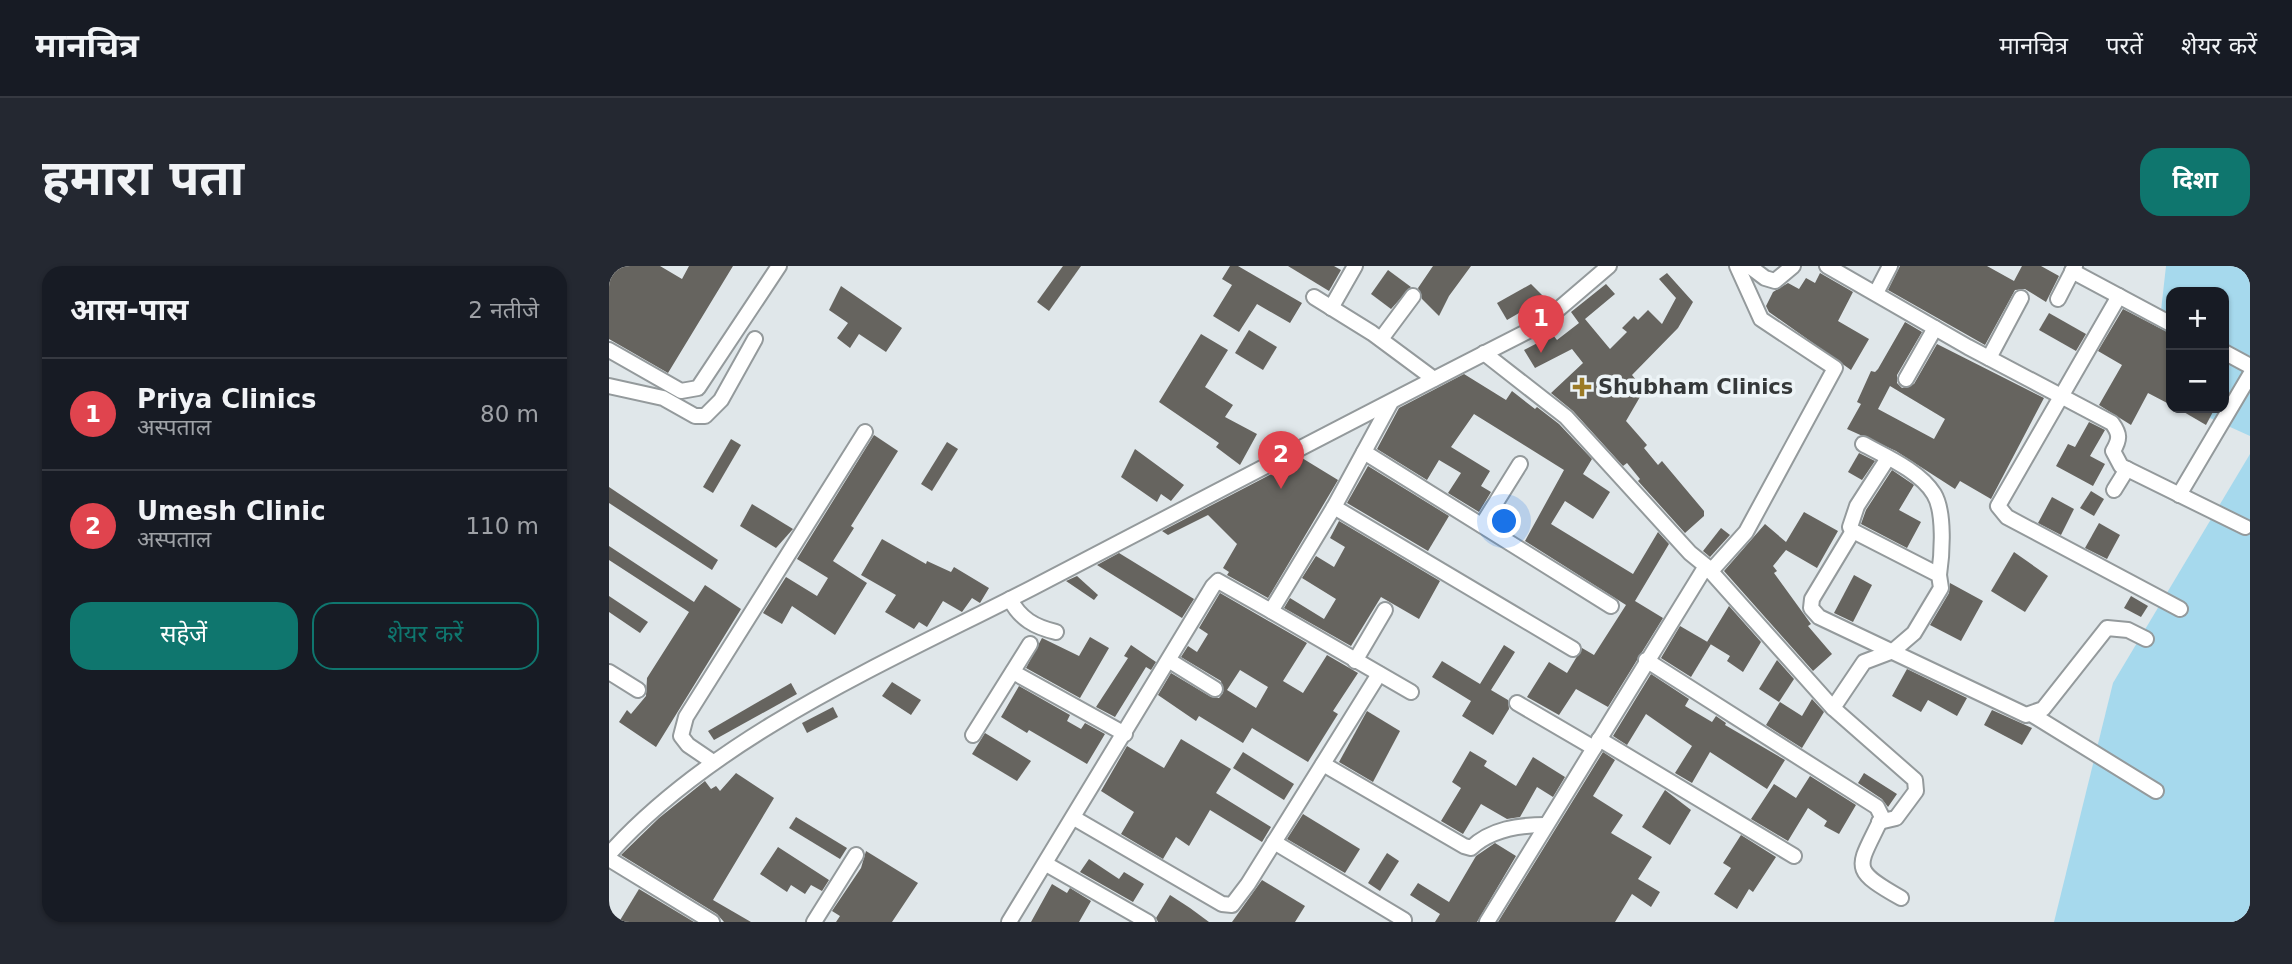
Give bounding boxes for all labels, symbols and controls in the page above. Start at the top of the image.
text: मानचित्र [35,26,139,65]
text: मानचित्र [1999,32,2068,60]
text: परतें [2106,32,2143,60]
text: शेयर करें [2181,32,2257,60]
button: दिशा [2140,148,2250,216]
text: हमारा पता [42,150,244,207]
map controls [2166,287,2229,413]
button: + [2166,287,2229,350]
text: आस-पास [70,292,188,327]
pin: 1 [1518,295,1564,353]
text: 2 नतीजे [468,297,539,323]
button: − [2166,350,2229,413]
place label: Shubham Clinics [1598,375,1793,399]
marker: Shubham Clinics [1572,377,1592,397]
text: Priya Clinics [137,384,317,414]
text: 1 [85,401,101,427]
text: 80 m [480,401,539,427]
text: अस्पताल [137,414,211,440]
pin: 2 [1258,431,1304,489]
text: Umesh Clinic [137,496,326,526]
your location [1487,504,1521,538]
text: 2 [85,513,101,539]
text: 110 m [465,513,539,539]
text: अस्पताल [137,526,211,552]
button: सहेजें [70,602,298,670]
button: शेयर करें [312,602,539,670]

